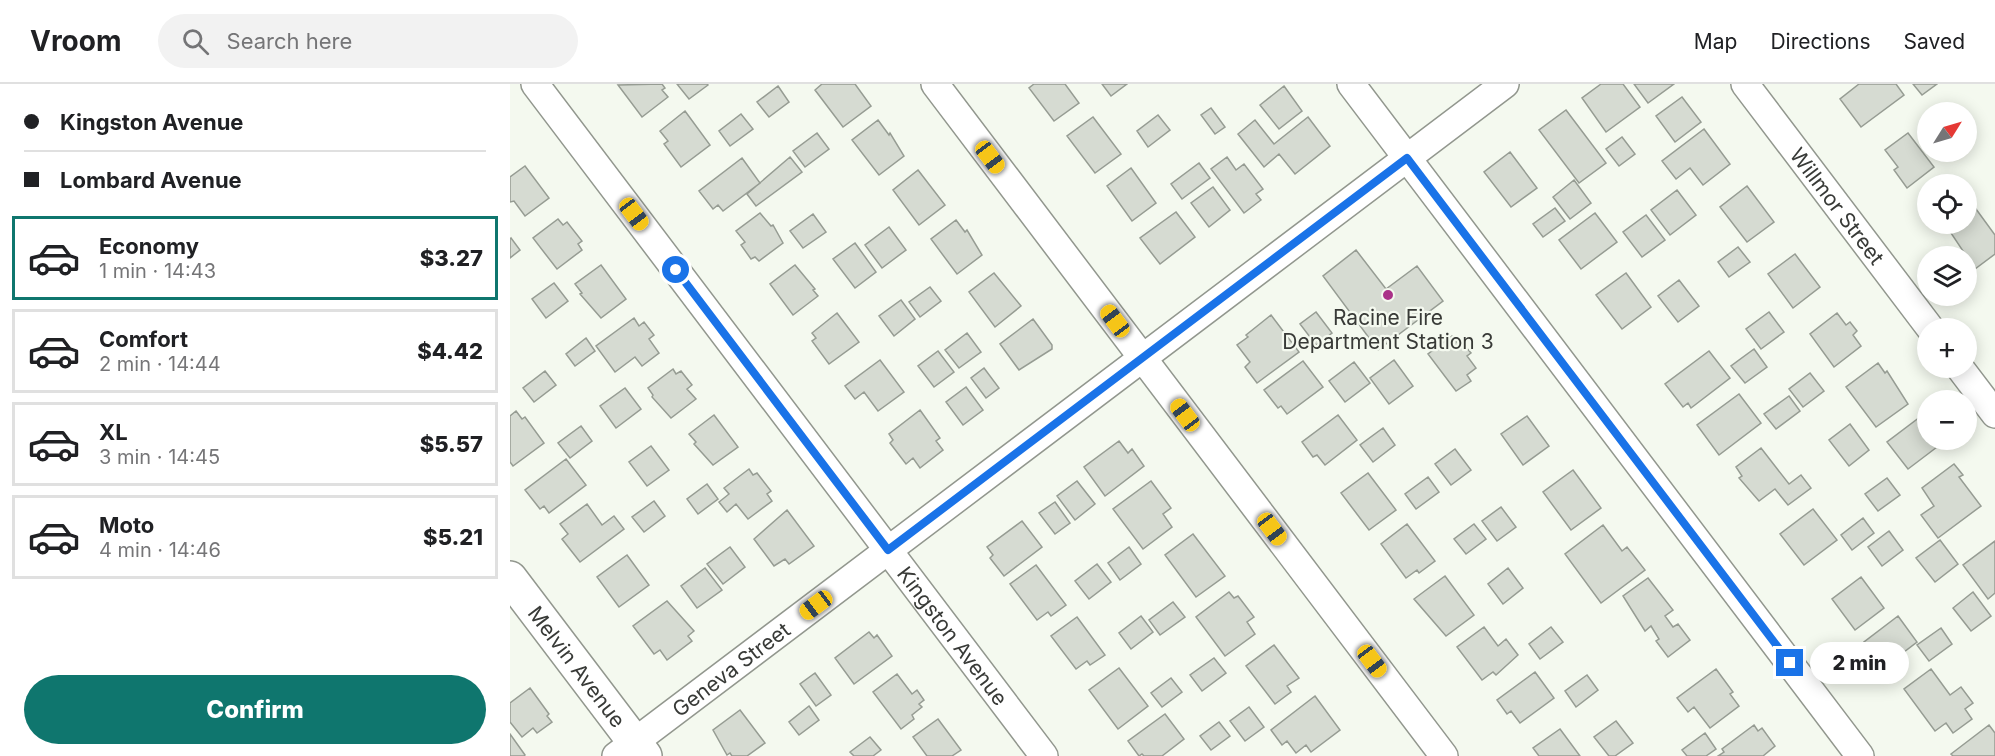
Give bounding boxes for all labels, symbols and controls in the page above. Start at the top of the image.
search box [158,14,578,68]
text: Vroom [30,24,122,58]
icon: search [179,25,212,58]
text: Search here [227,28,352,54]
text: Map [1694,29,1737,54]
text: Directions [1770,29,1871,54]
text: Saved [1904,29,1965,54]
north arrow [1917,102,1977,162]
map controls [1917,102,1977,450]
text: Kingston Avenue [60,109,243,135]
car [972,137,1008,177]
street label: Willmor Street [1785,143,1890,269]
text: Lombard Avenue [60,167,242,193]
button: locate [1917,174,1977,234]
car [616,194,652,234]
icon: car [27,231,81,285]
text: Economy [99,233,199,259]
text: $3.27 [420,245,483,271]
button: layers [1917,246,1977,306]
route start [662,256,689,283]
text: 1 min · 14:43 [99,259,216,283]
marker: Racine Fire Department Station 3 [1381,288,1395,302]
car [1097,301,1133,341]
place label: Racine Fire Department Station 3 [1282,305,1494,354]
button: + [1917,318,1977,378]
icon: car [27,324,81,378]
text: Comfort [99,326,188,352]
text: $4.42 [417,338,483,364]
text: 2 min · 14:44 [99,352,221,376]
button: − [1917,390,1977,450]
car [1167,395,1203,435]
icon: car [27,417,81,471]
text: XL [99,419,128,445]
text: $5.57 [420,431,483,457]
text: 3 min · 14:45 [99,445,220,469]
car [1254,509,1290,549]
icon: car [27,510,81,564]
text: Moto [99,512,154,538]
text: $5.21 [423,524,483,550]
text: 4 min · 14:46 [99,538,221,562]
street label: Kingston Avenue [892,561,1013,710]
car [796,587,836,623]
street label: Melvin Avenue [523,601,631,732]
street label: Geneva Street [667,617,795,722]
car [1354,641,1390,681]
callout: 2 min [1811,642,1910,684]
route end [1776,649,1803,676]
text: 2 min [1832,651,1887,675]
button: Confirm [24,675,486,744]

